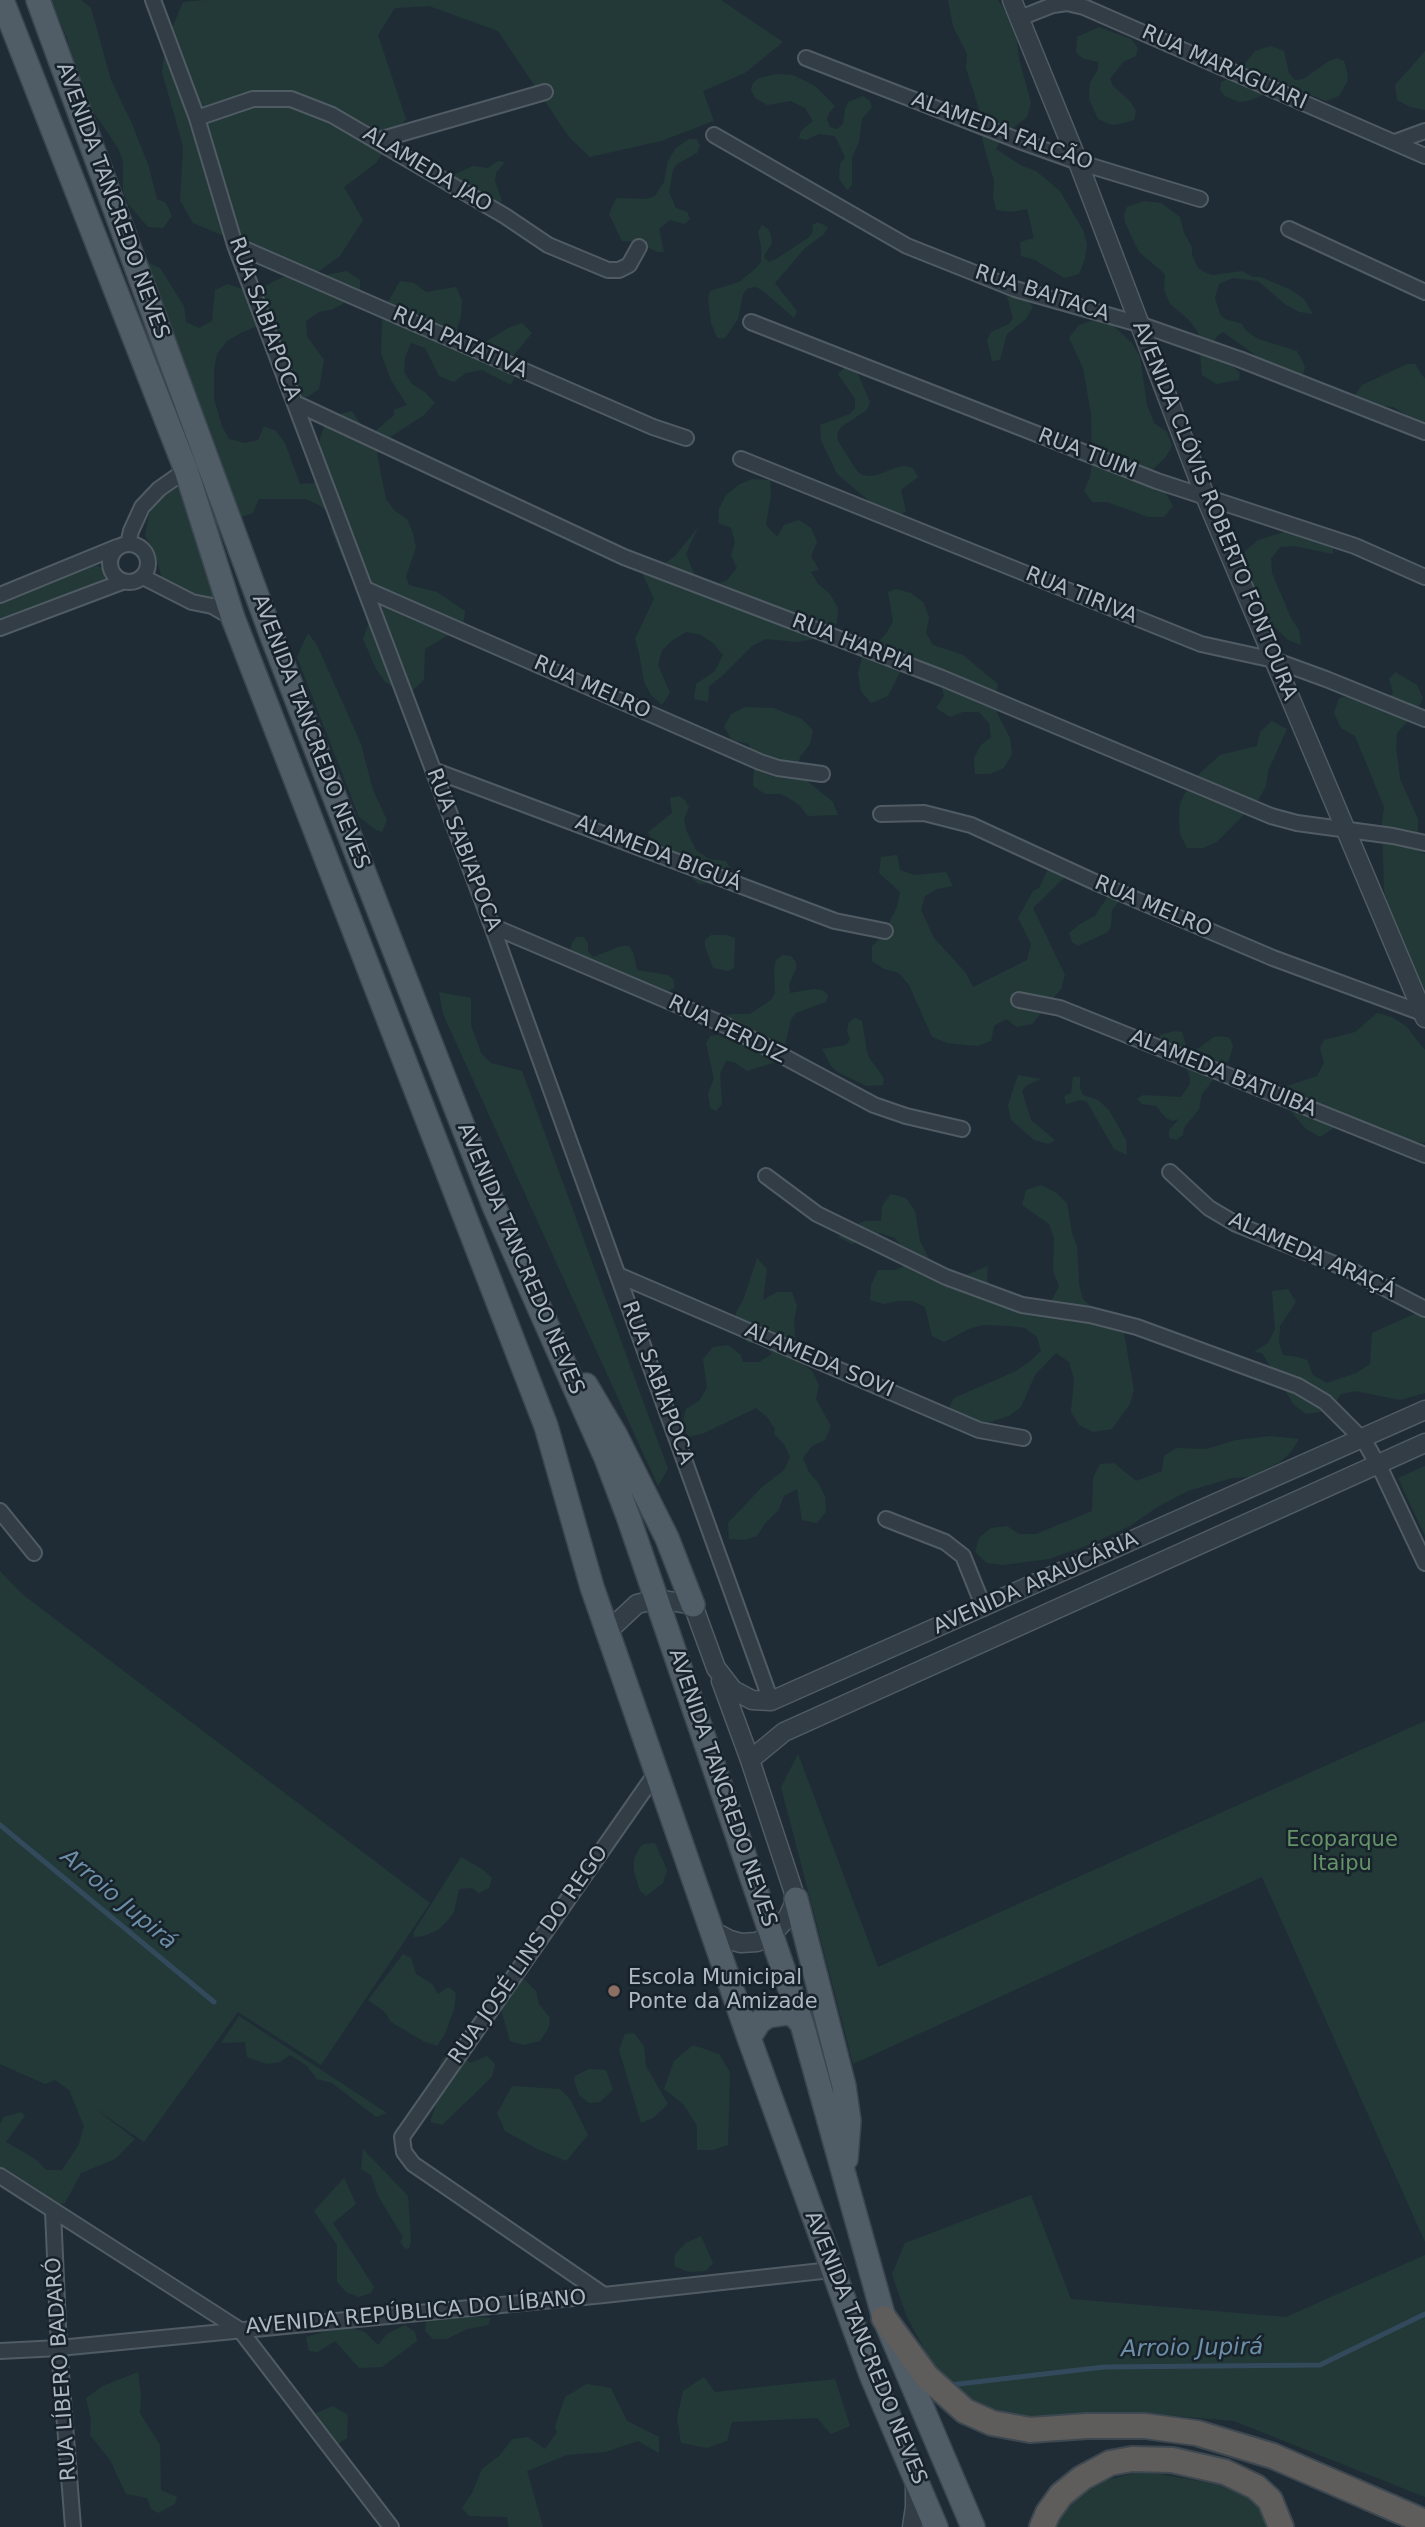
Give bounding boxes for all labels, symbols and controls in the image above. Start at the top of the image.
street label: RUA MARAGUARI [1138,20,1310,116]
street label: AVENIDA TANCREDO NEVES [50,59,174,343]
street label: ALAMEDA FALCÃO [908,88,1096,176]
street label: ALAMEDA JAO [358,122,496,218]
street label: RUA SABIAPOCA [223,234,305,404]
street label: RUA BAITACA [971,260,1113,328]
street label: RUA PATATIVA [388,302,532,384]
street label: AVENIDA CLÓVIS ROBERTO FONTOURA [1126,318,1302,704]
street label: RUA TUIM [1034,424,1140,484]
street label: RUA TIRIVA [1021,562,1141,630]
street label: AVENIDA TANCREDO NEVES [246,591,374,873]
street label: RUA HARPIA [788,609,918,679]
street label: RUA MELRO [530,651,654,725]
street label: RUA SABIAPOCA [420,765,506,935]
street label: ALAMEDA BIGUÁ [571,811,745,897]
street label: RUA MELRO [1090,871,1216,943]
street label: RUA PERDIZ [664,991,790,1069]
street label: ALAMEDA BATUIBA [1126,1025,1320,1123]
street label: AVENIDA TANCREDO NEVES [451,1119,589,1399]
street label: ALAMEDA ARAÇÁ [1225,1208,1399,1304]
street label: RUA SABIAPOCA [616,1298,698,1468]
street label: ALAMEDA SOVI [741,1318,897,1404]
street label: AVENIDA ARAUCÁRIA [930,1527,1142,1641]
street label: AVENIDA TANCREDO NEVES [662,1646,782,1930]
park label: Ecoparque Itaipu [1286,1828,1398,1878]
street label: RUA JOSÉ LINS DO REGO [444,1841,614,2069]
water label: Arroio Jupirá [55,1844,181,1956]
place label: Escola Municipal Ponte da Amizade [628,1966,818,2016]
marker: Escola Municipal Ponte da Amizade [606,1983,622,1999]
street label: AVENIDA TANCREDO NEVES [799,2208,931,2488]
street label: RUA LÍBERO BADARÓ [42,2256,82,2482]
street label: AVENIDA REPÚBLICA DO LÍBANO [245,2286,587,2340]
water label: Arroio Jupirá [1121,2334,1263,2364]

